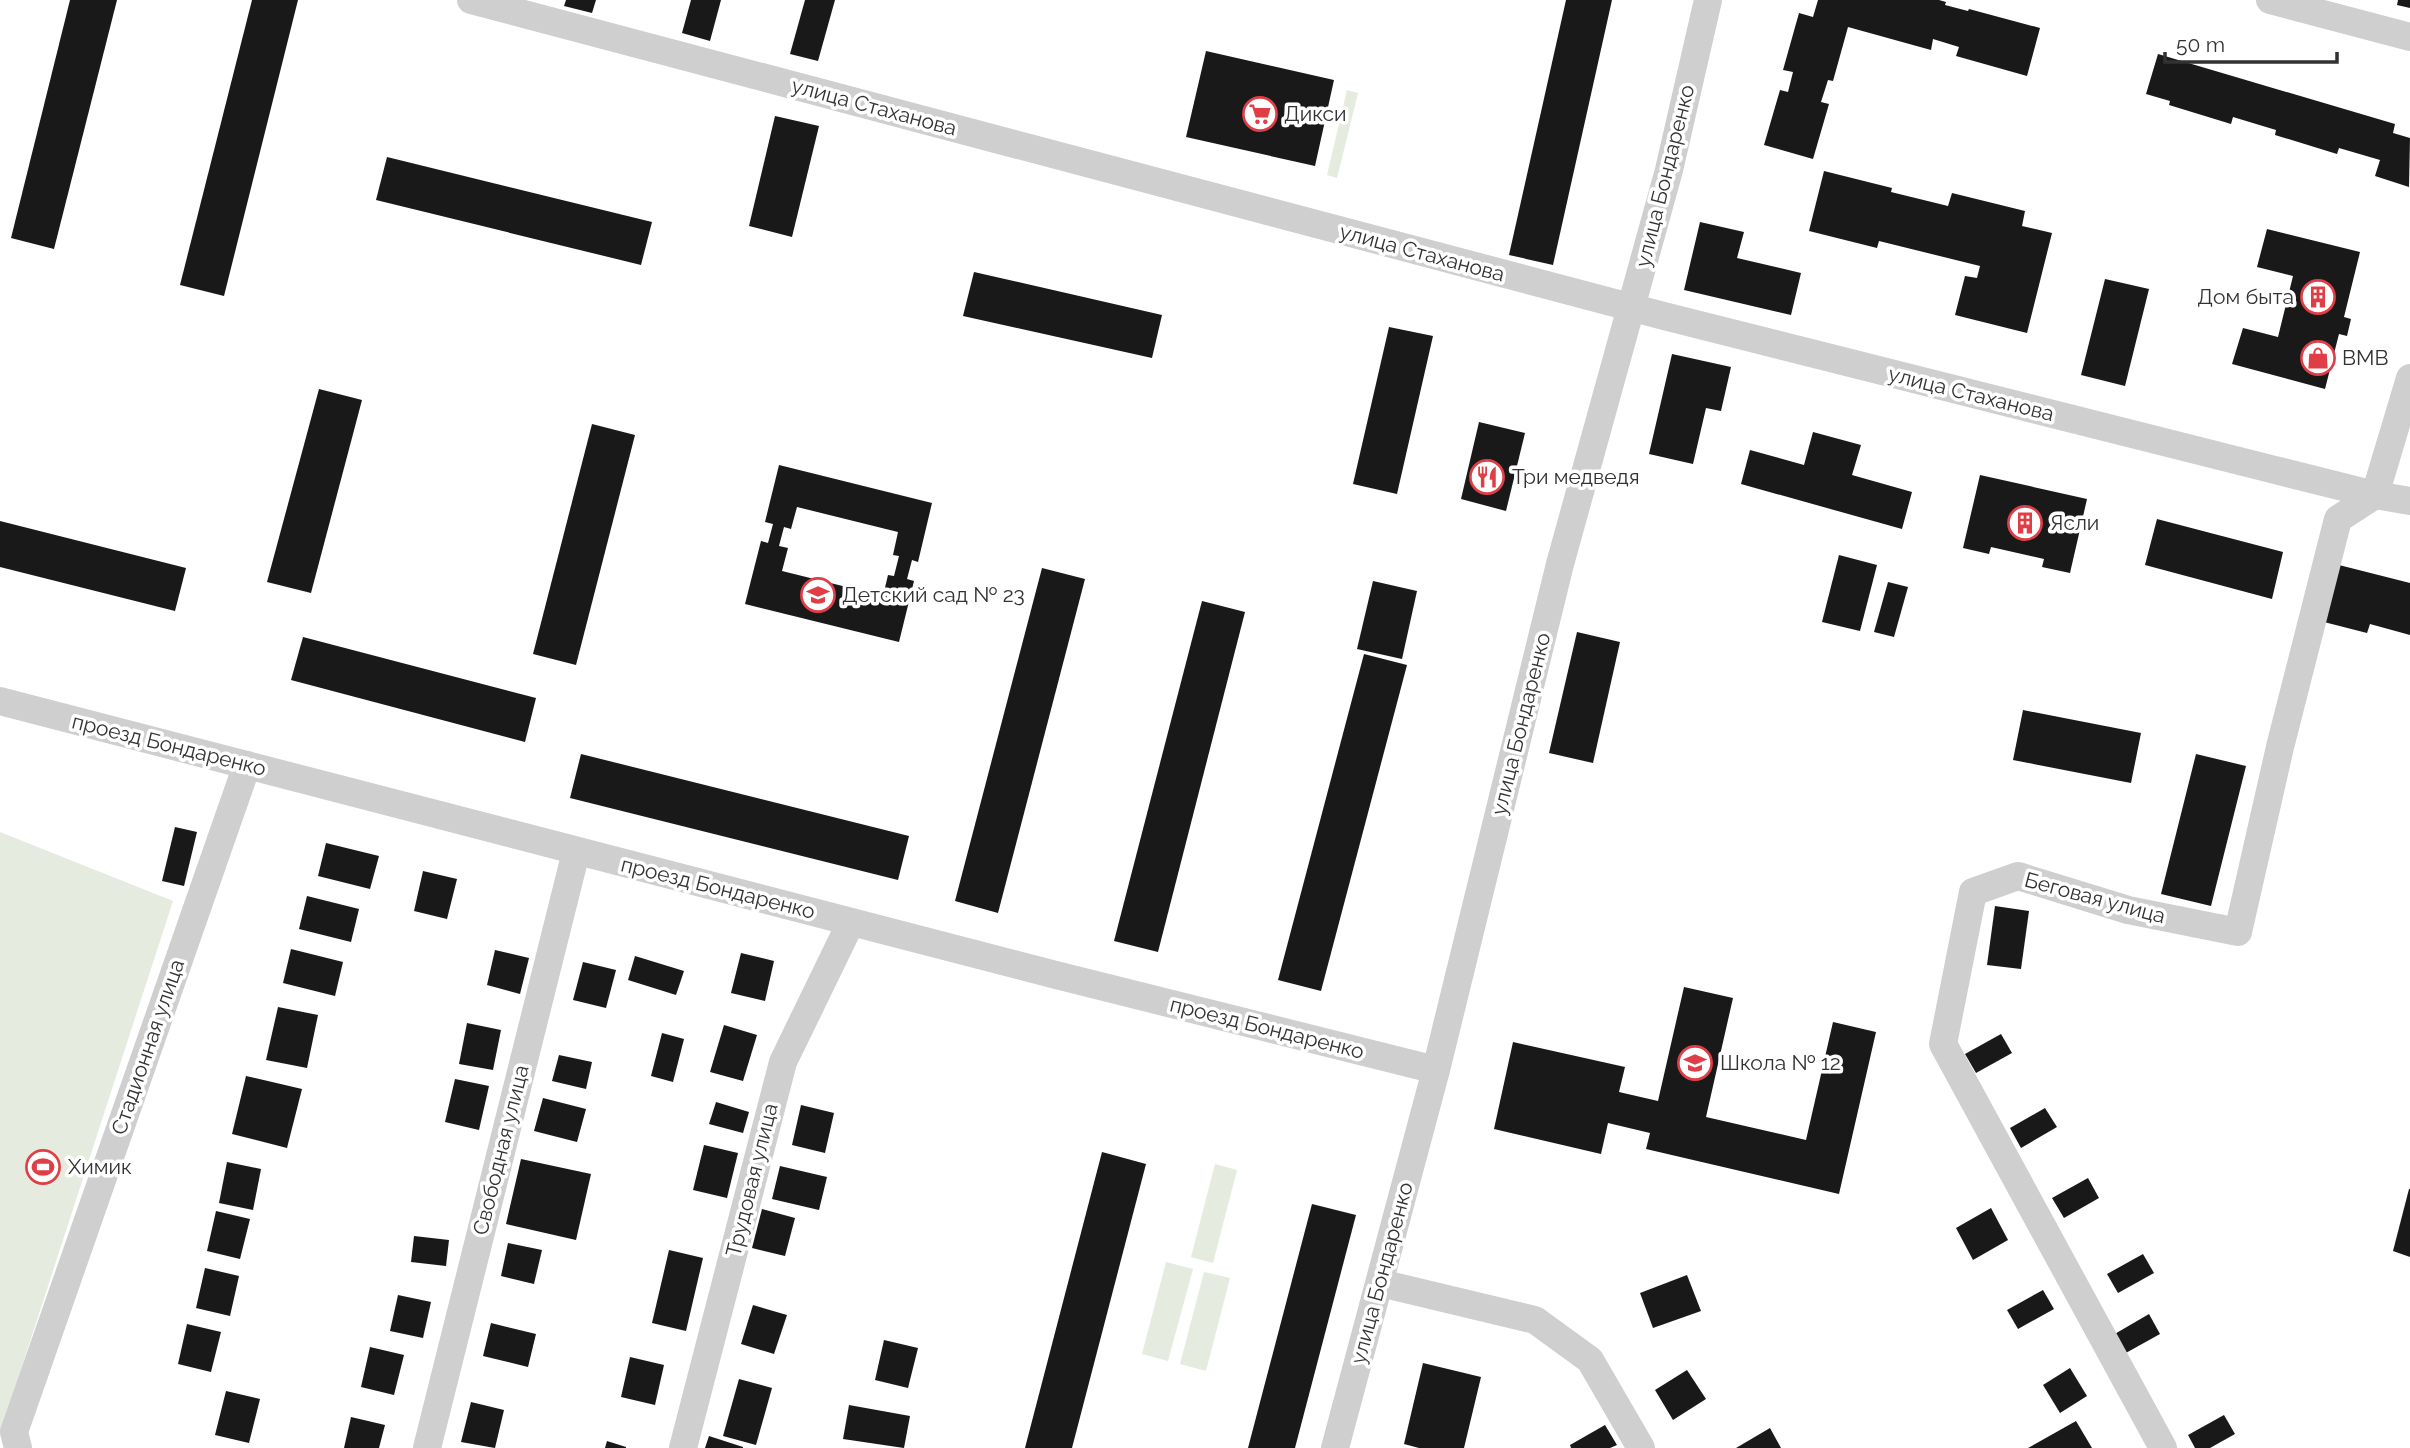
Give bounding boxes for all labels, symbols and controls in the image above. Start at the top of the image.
scale bar [2165,21,2336,65]
text: 50 m [2176,32,2225,57]
street label: улица Стаханова [789,72,959,141]
street label: улица Бондаренко [1630,82,1699,270]
supermarket icon: Дикси [1241,95,1279,133]
place label: Дикси [1284,101,1347,126]
street label: улица Стаханова [1337,218,1507,287]
building icon: Дом быта [2299,278,2337,316]
place label: Дом быта [2197,284,2294,309]
shop icon: ВМВ [2299,339,2337,377]
place label: ВМВ [2342,345,2388,370]
street label: улица Стаханова [1886,361,2057,426]
restaurant icon: Три медведя [1468,458,1506,496]
place label: Три медведя [1512,464,1640,489]
building icon: Ясли [2006,504,2044,542]
place label: Ясли [2050,510,2099,535]
school or university icon: Детский сад № 23 [799,576,837,614]
place label: Детский сад № 23 [842,582,1025,607]
street label: улица Бондаренко [1486,630,1555,818]
street label: проезд Бондаренко [69,708,269,781]
street label: проезд Бондаренко [618,851,818,924]
street label: Беговая улица [2022,867,2168,928]
street label: Стадионная улица [106,956,189,1138]
street label: проезд Бондаренко [1167,991,1367,1064]
school or university icon: Школа № 12 [1676,1044,1714,1082]
place label: Школа № 12 [1720,1050,1841,1075]
street label: Свободная улица [467,1062,534,1237]
street label: Трудовая улица [720,1101,783,1259]
sports icon: Химик [24,1148,62,1186]
place label: Химик [68,1154,132,1179]
street label: улица Бондаренко [1345,1179,1418,1367]

